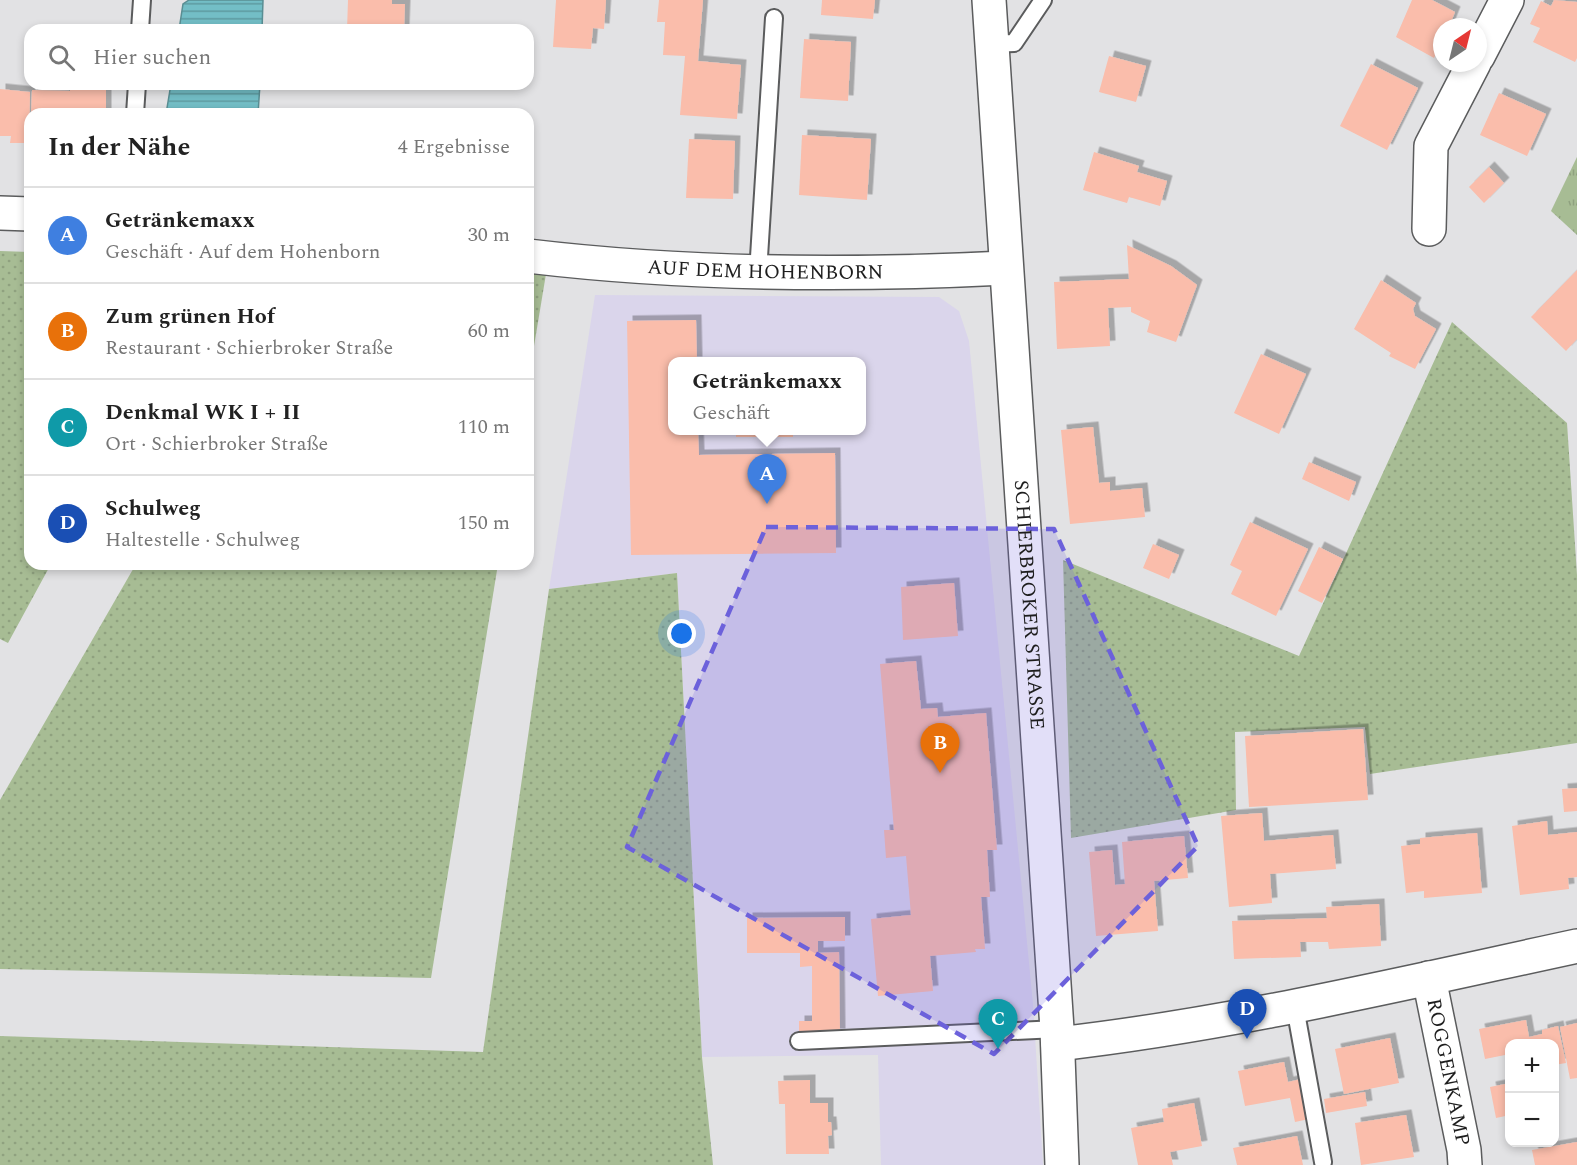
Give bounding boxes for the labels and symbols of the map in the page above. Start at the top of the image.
north arrow [1433,18,1487,72]
street label: AUF DEM HOHENBORN [646,252,884,288]
pin: A [748,454,786,504]
street label: SCHIERBROKER STRASSE [1006,479,1052,731]
your location [667,619,696,648]
pin: B [920,724,960,773]
pin: D [1228,990,1266,1039]
street label: ROGGENKAMP [1418,996,1478,1149]
pin: C [978,1000,1018,1049]

